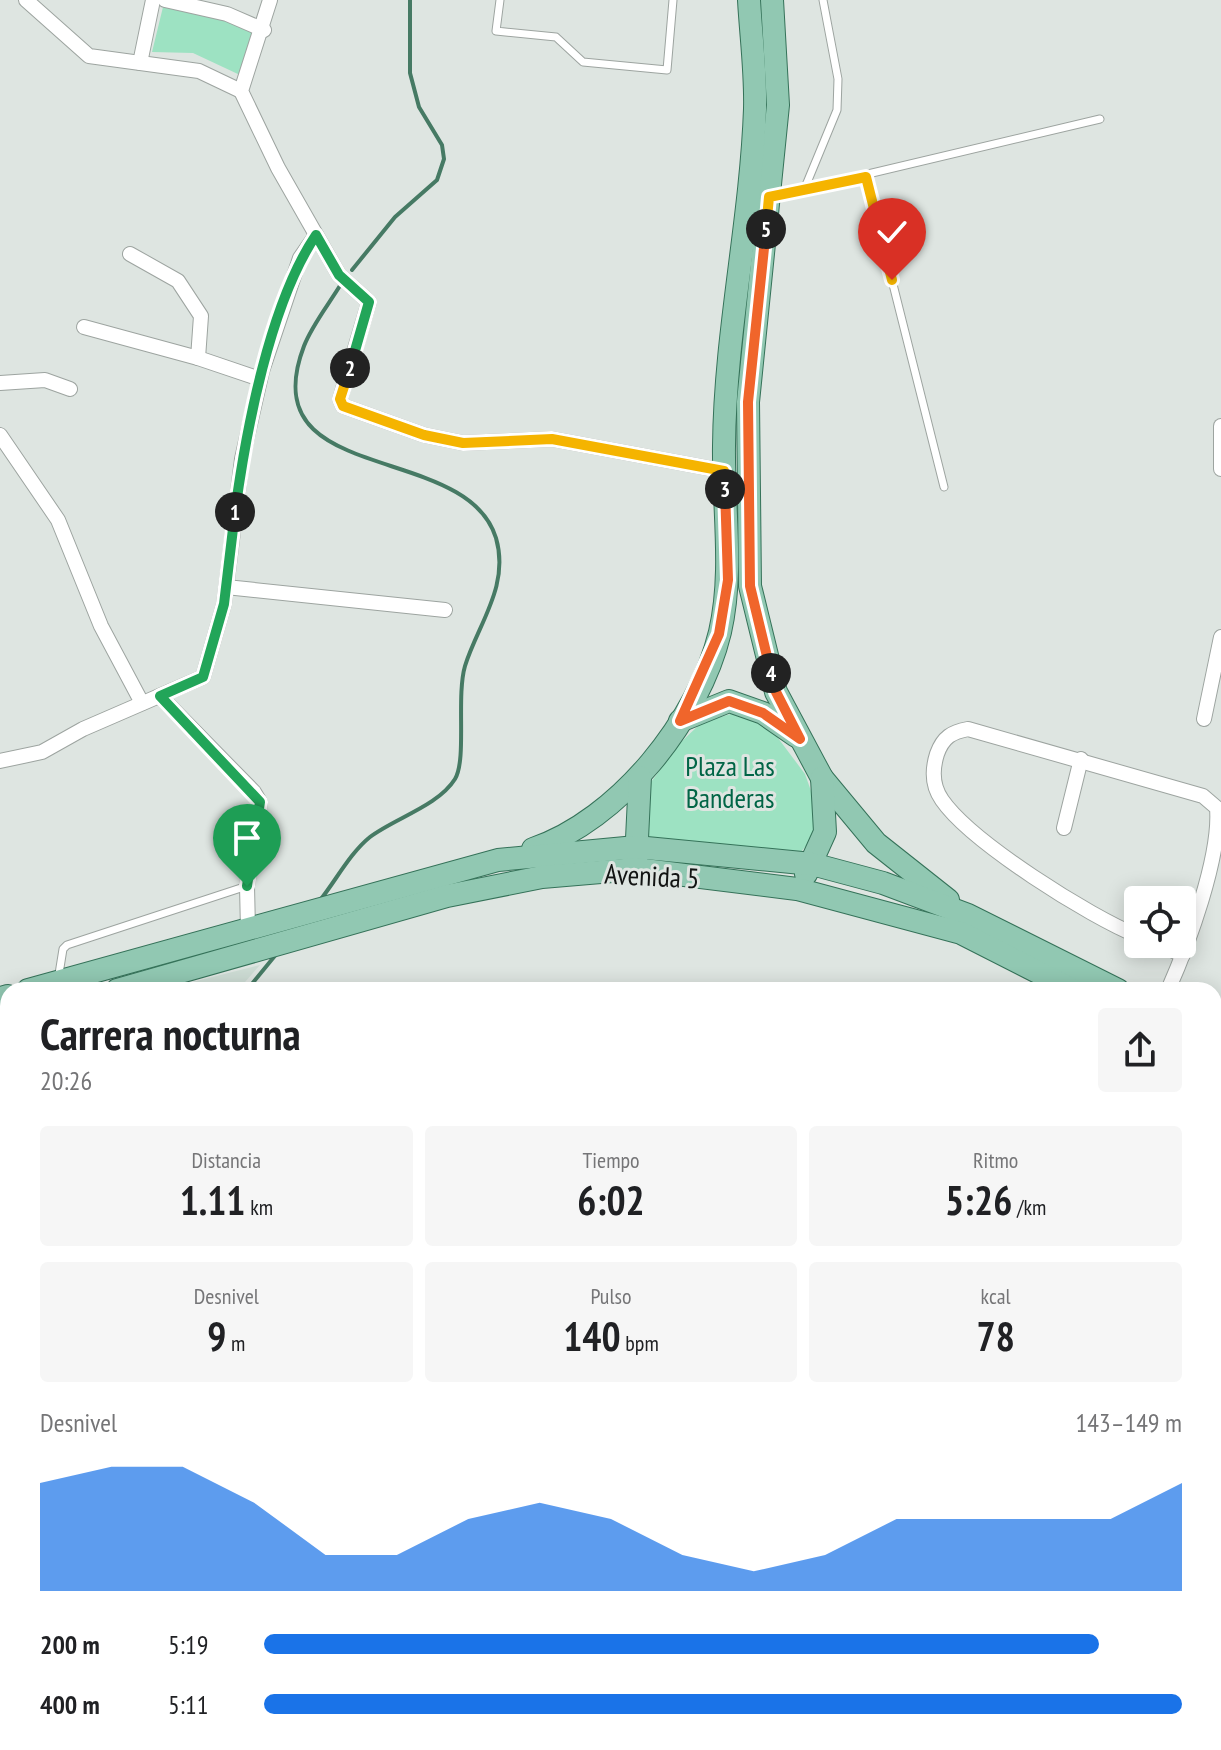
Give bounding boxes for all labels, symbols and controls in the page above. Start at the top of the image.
pin [858,198,926,280]
pin: 5 [746,209,786,249]
icon: check [870,210,914,254]
text: 5 [761,215,771,243]
pin: 2 [330,348,370,388]
text: 2 [345,354,355,382]
pin: 3 [705,469,745,509]
text: 3 [720,475,730,503]
pin: 1 [215,492,255,532]
text: 1 [230,498,240,526]
pin: 4 [751,653,791,693]
text: 4 [766,659,776,687]
park label: Plaza Las Banderas [685,747,775,816]
pin [213,804,281,886]
icon: arrive [225,816,269,860]
street label: Avenida 5 [604,855,700,896]
map controls [1124,886,1196,958]
button: locate [1124,886,1196,958]
text: Carrera nocturna [40,1005,301,1062]
button: share [1098,1008,1182,1092]
text: 20:26 [40,1064,92,1097]
text: Distancia [191,1146,261,1174]
text: Tiempo [582,1146,640,1174]
text: Ritmo [973,1146,1018,1174]
text: 1.11 [180,1174,245,1226]
text: 6:02 [577,1174,645,1226]
text: 5:26 [945,1174,1012,1226]
text: km [245,1193,273,1221]
text: /km [1012,1193,1046,1221]
text: Desnivel [194,1282,259,1310]
text: Pulso [591,1282,631,1310]
text: kcal [981,1282,1011,1310]
text: 9 [207,1310,226,1362]
text: 140 [563,1310,621,1362]
text: 78 [977,1310,1015,1362]
text: m [226,1329,245,1357]
text: bpm [621,1329,659,1357]
text: Desnivel [40,1406,117,1439]
text: 143–149 m [1076,1406,1182,1439]
text: 200 m [40,1628,100,1661]
text: 5:19 [168,1628,208,1661]
text: 400 m [40,1688,100,1721]
text: 5:11 [168,1688,208,1721]

